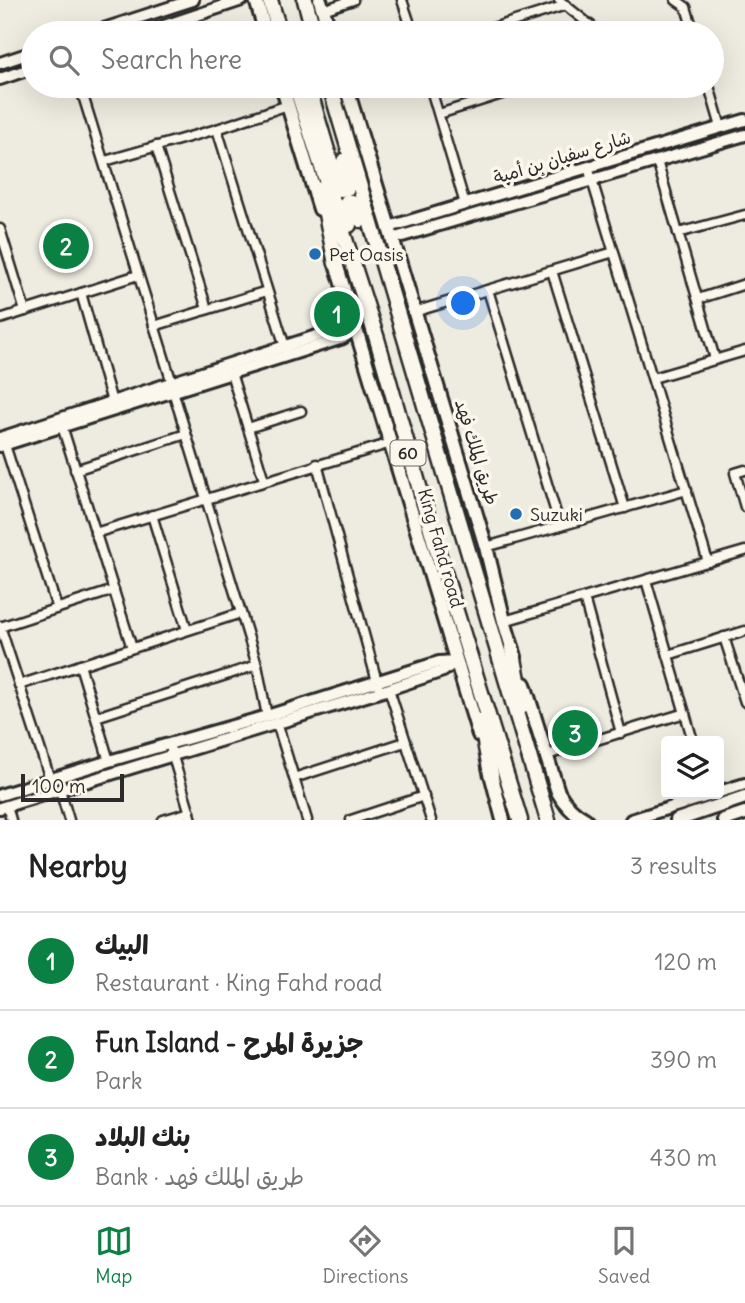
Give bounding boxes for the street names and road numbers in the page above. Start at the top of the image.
street label: شارع سفيان بن أمية [490,125,634,190]
street label: طريق الملك فهد [450,396,504,508]
road number: 60 [390,440,426,466]
street label: King Fahd road [413,486,469,611]

